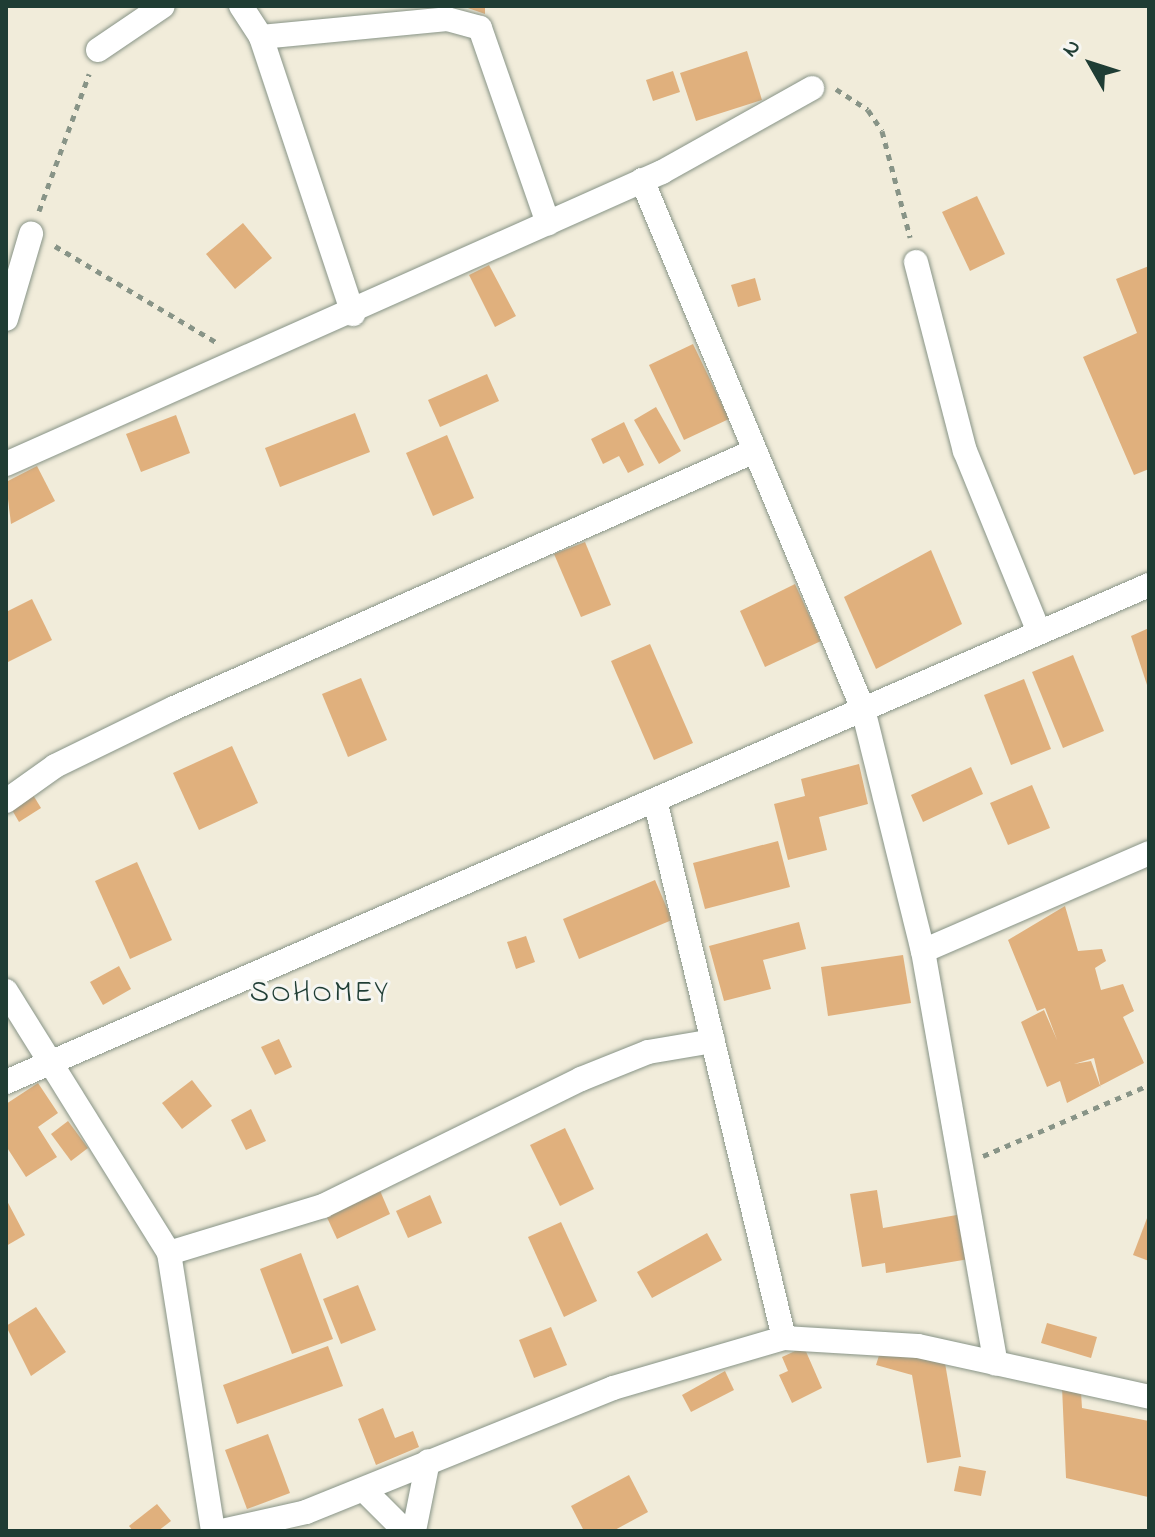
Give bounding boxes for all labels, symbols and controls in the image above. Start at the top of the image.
north arrow [1051,24,1131,104]
text: N [1055,33,1089,65]
district label: SOHOMEY [250,976,390,1012]

